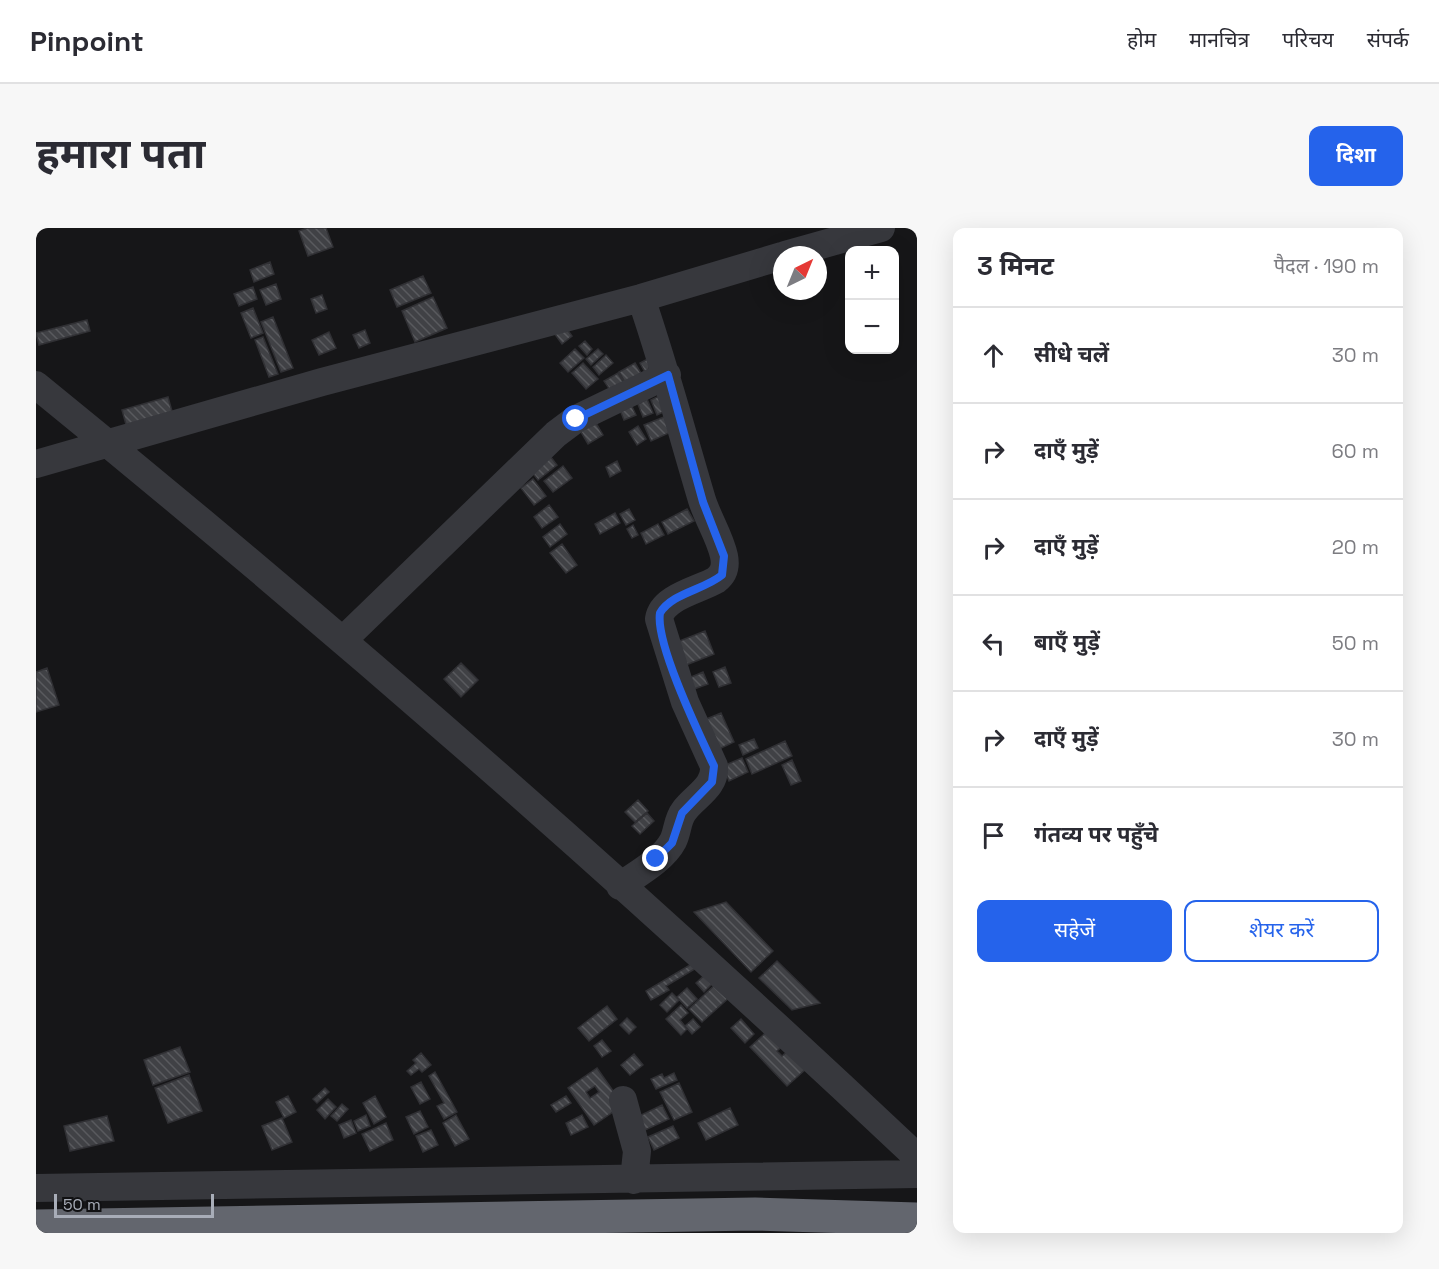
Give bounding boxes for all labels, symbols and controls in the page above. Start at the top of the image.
text: Pinpoint [30,23,144,59]
text: होम [1127,26,1156,53]
text: मानचित्र [1189,26,1249,53]
text: परिचय [1282,26,1334,53]
text: संपर्क [1367,26,1409,53]
button: दिशा [1309,126,1403,186]
text: हमारा पता [36,127,205,180]
north arrow [773,246,827,300]
map controls [845,246,899,354]
button: + [845,246,899,300]
text: 3 मिनट [977,249,1054,283]
text: पैदल · 190 m [1274,253,1379,279]
button: − [845,300,899,354]
icon: ahead [977,339,1010,372]
text: सीधे चलें [1034,340,1109,368]
text: 30 m [1332,342,1379,368]
route start [562,405,588,431]
icon: right [977,435,1010,468]
text: दाएँ मुड़ें [1034,436,1099,464]
text: 60 m [1332,438,1379,464]
icon: right [977,531,1010,564]
text: दाएँ मुड़ें [1034,532,1099,560]
text: 20 m [1332,534,1379,560]
icon: left [977,627,1010,660]
text: बाएँ मुड़ें [1034,628,1100,656]
text: 50 m [1332,630,1379,656]
icon: right [977,723,1010,756]
text: दाएँ मुड़ें [1034,724,1099,752]
text: 30 m [1332,726,1379,752]
icon: arrive [977,819,1010,852]
text: गंतव्य पर पहुँचे [1034,820,1158,848]
route end [642,845,668,871]
button: सहेजें [977,900,1172,962]
button: शेयर करें [1184,900,1379,962]
scale bar [54,1191,214,1218]
text: 50 m [63,1194,101,1215]

